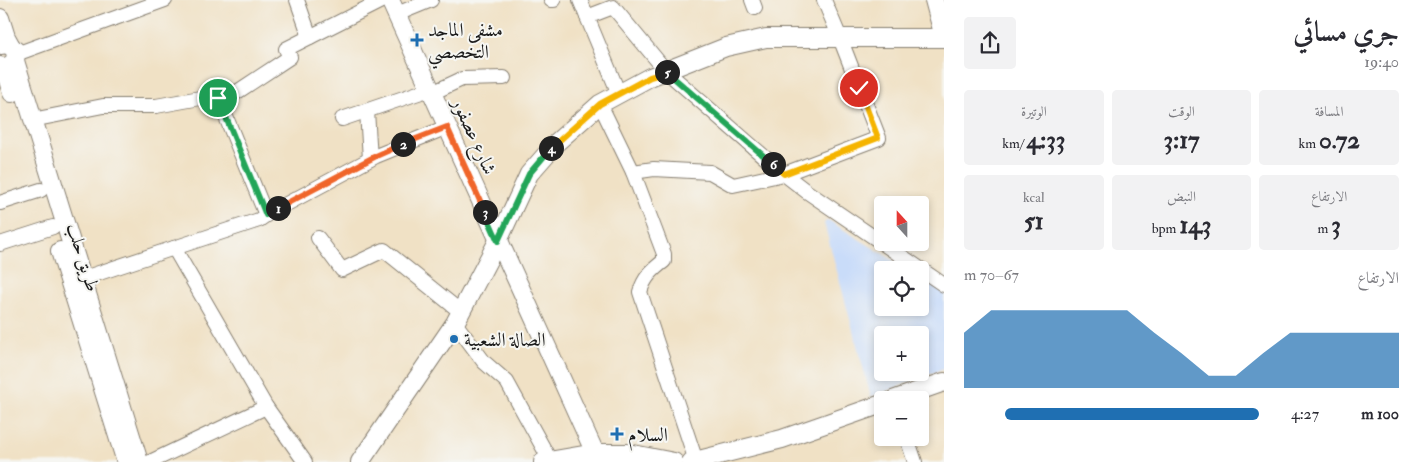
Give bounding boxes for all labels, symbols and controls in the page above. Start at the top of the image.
text: جري مسائي [1293,15,1399,50]
button: share [964,17,1016,69]
place label: مشفى الماجد التخصصي [428,18,503,69]
marker: مشفى الماجد التخصصي [410,33,424,47]
text: 19:40 [1364,52,1399,72]
pin: 5 [654,60,680,84]
text: 5 [664,64,671,81]
pin [838,67,880,109]
icon: check [845,74,873,102]
pin [197,77,239,119]
icon: arrive [204,84,232,112]
street label: شارع عصفور [443,93,502,180]
text: الوتيرة [1021,103,1047,120]
text: الوقت [1168,103,1195,120]
text: المسافة [1315,103,1343,120]
text: 4:33 [1026,125,1065,156]
text: 3:17 [1163,125,1200,156]
text: 0.72 [1319,125,1360,156]
pin: 2 [390,132,416,156]
text: /km [1002,135,1026,152]
text: km [1299,135,1319,152]
text: 2 [400,136,407,153]
pin: 4 [538,136,564,160]
text: 4 [548,140,555,157]
pin: 6 [760,152,786,176]
text: 6 [770,156,777,173]
text: النبض [1167,188,1196,205]
text: الارتفاع [1311,188,1347,205]
text: kcal [1023,189,1045,206]
pin: 1 [266,196,290,220]
north arrow [874,196,929,251]
map controls [874,196,929,446]
text: 1 [276,200,281,217]
pin: 3 [472,200,498,224]
text: 3 [483,204,488,221]
text: 51 [1024,206,1044,237]
text: 143 [1179,210,1211,241]
text: 3 [1331,210,1341,241]
street label: طريق حلب [61,220,105,295]
text: bpm [1152,220,1179,237]
text: m [1317,220,1331,237]
button: locate [874,261,929,316]
text: 67–70 m [964,265,1019,285]
text: الارتفاع [1357,268,1399,288]
button: + [874,326,929,381]
place label: الصالة الشعبية [464,328,546,352]
marker: الصالة الشعبية [448,333,460,345]
button: − [874,391,929,446]
text: 4:27 [1291,404,1319,424]
text: 100 m [1361,404,1399,424]
place label: السلام [628,423,668,451]
marker: السلام [610,427,624,441]

